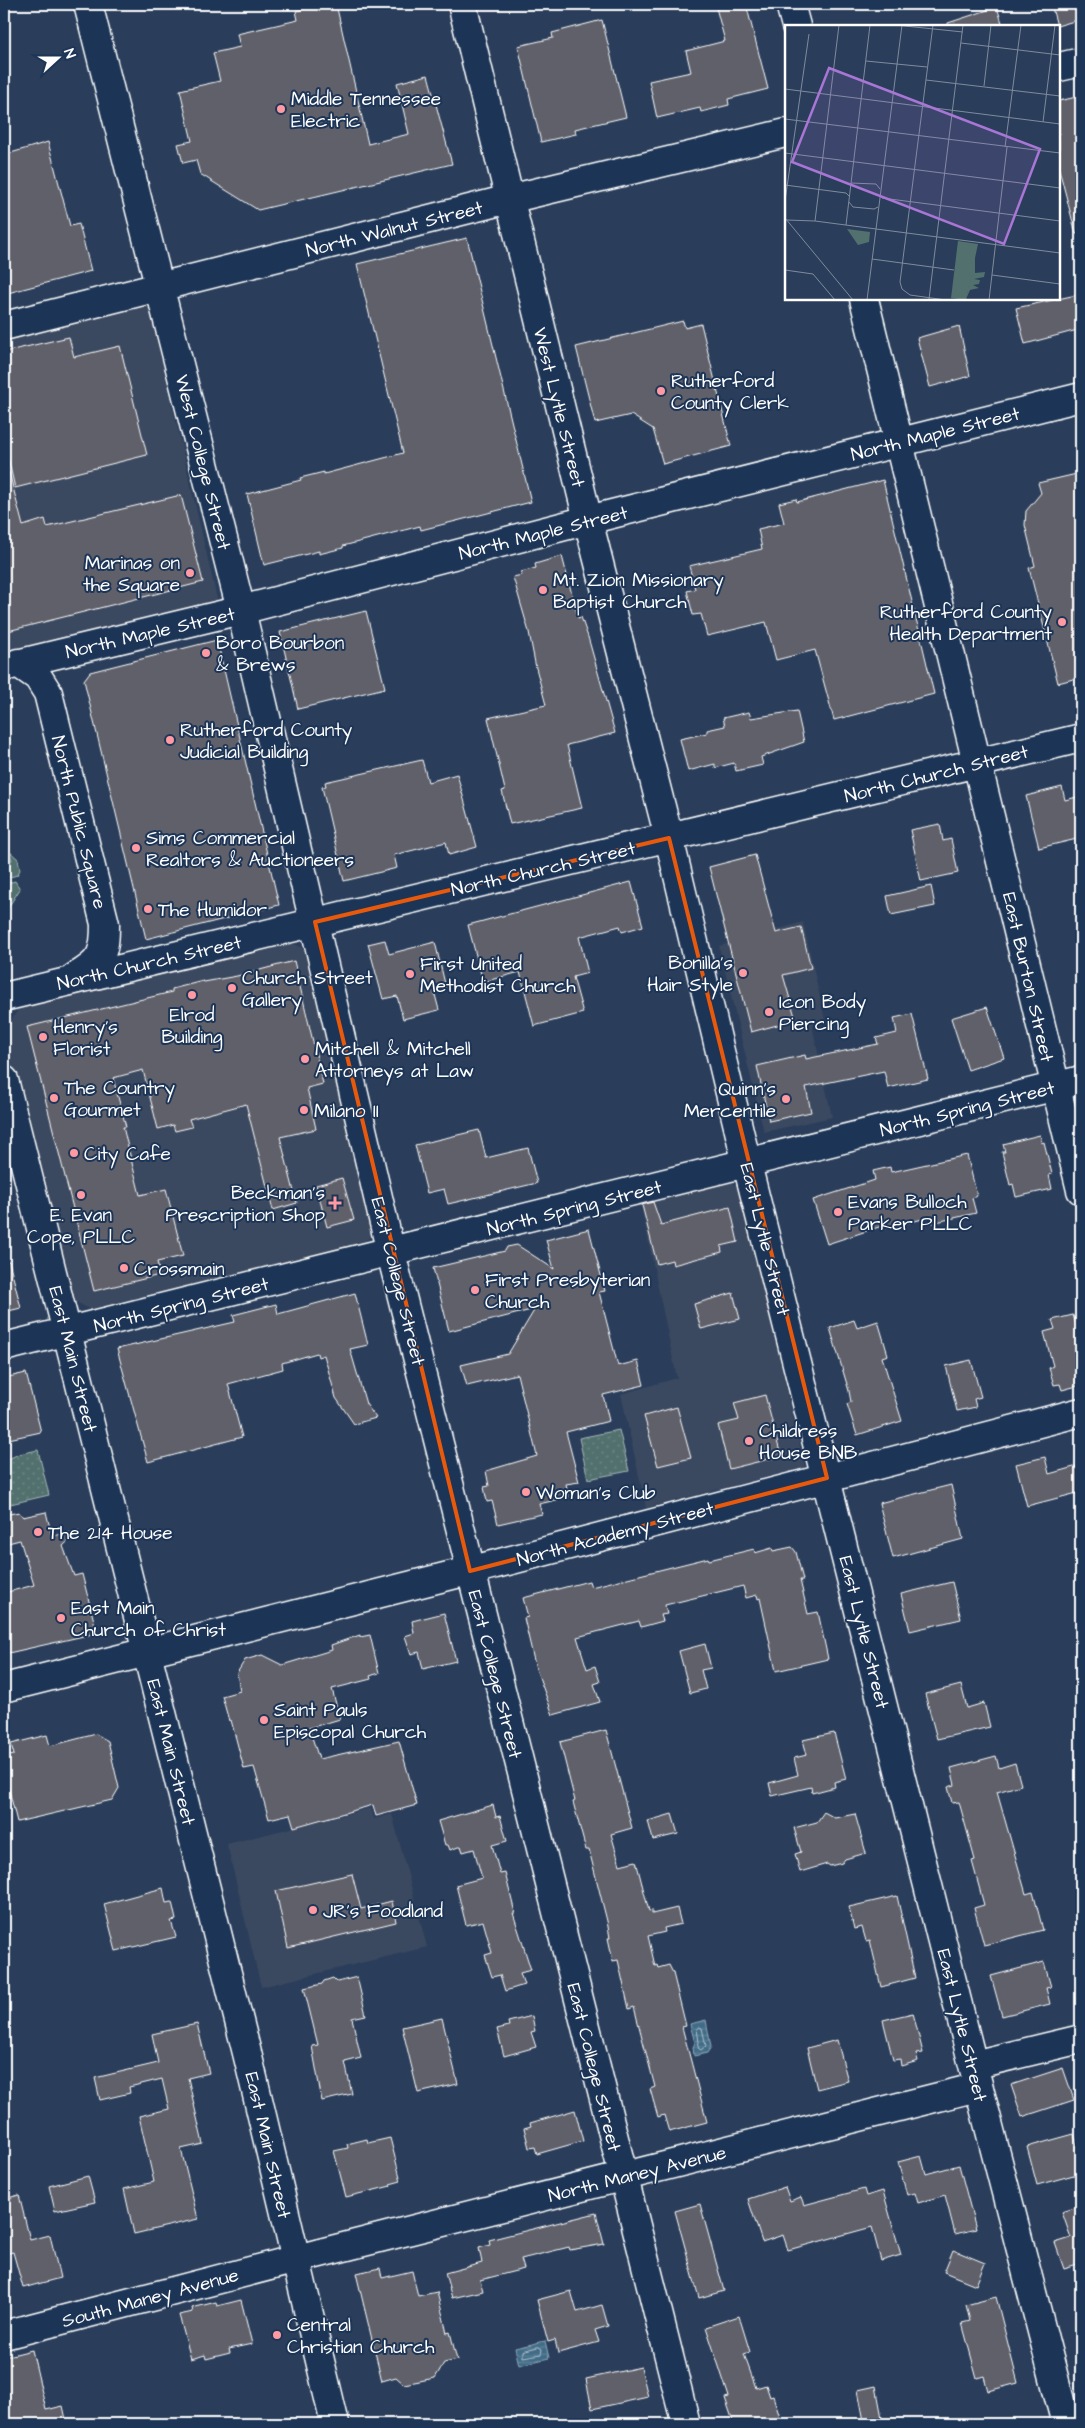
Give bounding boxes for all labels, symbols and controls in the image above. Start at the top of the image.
inset map [785,25,1060,300]
north arrow [32,32,82,82]
text: N [58,46,80,62]
place label: Middle Tennessee Electric [291,86,441,135]
marker: Middle Tennessee Electric [275,103,287,115]
street label: North Walnut Street [303,194,486,264]
street label: West Lytle Street [525,325,592,491]
place label: Rutherford County Clerk [671,368,789,418]
street label: West College Street [167,372,237,553]
marker: Rutherford County Clerk [655,385,667,397]
street label: North Maple Street [848,400,1023,469]
street label: North Maple Street [456,499,631,568]
place label: Marinas on the Square [83,550,180,599]
marker: Marinas on the Square [184,567,196,579]
place label: Mt. Zion Missionary Baptist Church [553,567,724,616]
marker: Mt. Zion Missionary Baptist Church [537,584,549,596]
place label: Rutherford County Health Department [880,599,1053,648]
street label: North Maple Street [63,601,238,666]
marker: Rutherford County Health Department [1056,616,1068,628]
place label: Boro Bourbon & Brews [216,630,344,679]
marker: Boro Bourbon & Brews [200,647,212,659]
place label: Rutherford County Judicial Building [180,717,353,767]
street label: North Public Square [44,733,113,912]
marker: Rutherford County Judicial Building [164,734,176,746]
street label: North Church Street [842,738,1031,810]
place label: Sims Commercial Realtors & Auctioneers [146,825,354,874]
street label: North Church Street [448,835,638,904]
marker: Sims Commercial Realtors & Auctioneers [130,842,142,854]
street label: East Burton Street [995,890,1060,1065]
place label: The Humidor [158,897,267,924]
marker: The Humidor [142,903,154,915]
street label: North Church Street [54,929,244,998]
place label: Bonilla's Hair Style [647,950,733,1000]
place label: First United Methodist Church [420,951,576,1000]
place label: Church Street Gallery [242,965,373,1015]
marker: Bonilla's Hair Style [737,967,749,979]
marker: First United Methodist Church [404,968,416,980]
marker: Church Street Gallery [226,982,238,994]
marker: Elrod Building [186,989,198,1001]
place label: Icon Body Piercing [779,989,867,1039]
place label: Elrod Building [162,1002,223,1052]
marker: Icon Body Piercing [763,1006,775,1018]
place label: Henry's Florist [53,1014,118,1063]
marker: Henry's Florist [37,1031,49,1043]
place label: Mitchell & Mitchell Attorneys at Law [315,1036,474,1086]
marker: Mitchell & Mitchell Attorneys at Law [299,1053,311,1065]
place label: The Country Gourmet [64,1075,176,1124]
street label: North Spring Street [877,1075,1058,1145]
place label: Quinn's Mercentile [684,1076,776,1125]
marker: The Country Gourmet [48,1092,60,1104]
marker: Quinn's Mercentile [780,1093,792,1105]
place label: Milano II [314,1098,379,1125]
marker: Milano II [298,1104,310,1116]
place label: City Cafe [84,1141,171,1169]
marker: City Cafe [68,1147,80,1159]
street label: East Lytle Street [732,1160,797,1319]
street label: North Spring Street [484,1174,665,1244]
place label: Beckman's Prescription Shop [165,1180,325,1229]
marker: E. Evan Cope, PLLC [75,1189,87,1201]
place label: Evans Bulloch Parker PLLC [848,1189,973,1238]
street label: East College Street [363,1194,432,1369]
marker: Beckman's Prescription Shop [329,1197,341,1209]
place label: E. Evan Cope, PLLC [27,1202,135,1251]
marker: Evans Bulloch Parker PLLC [832,1206,844,1218]
place label: Crossmain [134,1256,225,1283]
marker: Crossmain [118,1262,130,1274]
place label: First Presbyterian Church [485,1267,650,1316]
street label: North Spring Street [91,1271,272,1341]
street label: East Main Street [41,1283,104,1436]
marker: First Presbyterian Church [469,1284,481,1296]
place label: Childress House BNB [759,1418,858,1467]
marker: Childress House BNB [743,1435,755,1447]
place label: Woman's Club [536,1480,656,1507]
marker: Woman's Club [520,1486,532,1498]
street label: North Academy Street [514,1495,718,1575]
place label: The 214 House [48,1520,173,1547]
marker: The 214 House [32,1526,44,1538]
street label: East Lytle Street [831,1553,896,1712]
street label: East College Street [460,1587,529,1762]
place label: East Main Church of Christ [71,1595,226,1644]
marker: East Main Church of Christ [55,1612,67,1624]
street label: East Main Street [139,1676,202,1829]
place label: Saint Pauls Episcopal Church [274,1697,427,1746]
marker: Saint Pauls Episcopal Church [258,1714,270,1726]
place label: JR's Foodland [323,1898,443,1925]
marker: JR's Foodland [307,1904,319,1916]
street label: East Lytle Street [929,1946,994,2105]
street label: East College Street [559,1980,628,2155]
street label: East Main Street [238,2069,298,2222]
street label: North Maney Avenue [545,2139,730,2211]
street label: South Maney Avenue [59,2262,242,2336]
place label: Central Christian Church [287,2312,435,2361]
marker: Central Christian Church [271,2329,283,2341]

